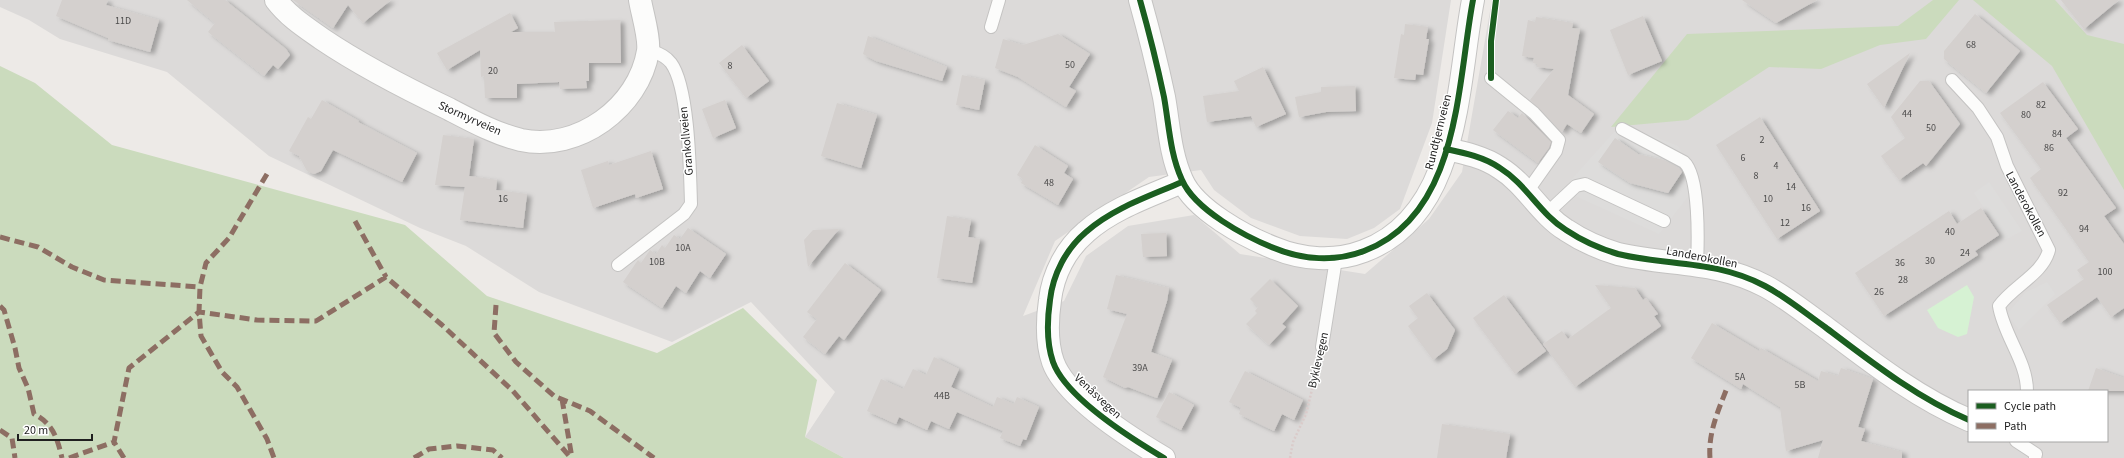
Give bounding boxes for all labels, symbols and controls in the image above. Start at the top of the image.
house number: 11D [115,14,131,28]
house number: 68 [1966,38,1976,52]
house number: 50 [1065,58,1075,72]
house number: 8 [728,59,733,73]
house number: 20 [488,64,498,78]
street label: Rundtjernveien [1421,93,1456,172]
street label: Stormyrveien [435,97,504,140]
house number: 82 [2036,98,2046,112]
street label: Grankollveien [675,106,698,176]
house number: 44 [1902,107,1912,121]
house number: 80 [2021,108,2031,122]
house number: 50 [1926,121,1936,135]
house number: 84 [2052,127,2062,141]
house number: 2 [1760,133,1765,147]
house number: 86 [2044,141,2054,155]
house number: 6 [1741,151,1746,165]
house number: 4 [1774,159,1779,173]
street label: Landerokollen [2001,168,2050,240]
house number: 8 [1754,169,1759,183]
house number: 48 [1044,176,1054,190]
house number: 14 [1786,180,1796,194]
house number: 92 [2058,186,2068,200]
house number: 16 [498,192,508,206]
house number: 10 [1763,192,1773,206]
house number: 16 [1801,201,1811,215]
house number: 12 [1780,216,1790,230]
house number: 94 [2079,222,2089,236]
house number: 40 [1945,225,1955,239]
house number: 10A [675,241,691,255]
street label: Landerokollen [1665,242,1739,273]
house number: 24 [1960,246,1970,260]
house number: 30 [1925,254,1935,268]
house number: 10B [649,255,665,269]
house number: 36 [1895,256,1905,270]
house number: 100 [2098,265,2112,279]
house number: 28 [1898,273,1908,287]
house number: 26 [1874,285,1884,299]
street label: Byklevegen [1304,330,1333,390]
house number: 39A [1132,361,1148,375]
street label: Venåsvegen [1070,370,1125,423]
house number: 5A [1735,370,1746,384]
house number: 5B [1795,378,1806,392]
house number: 44B [934,389,950,403]
legend [1968,390,2108,442]
text: Cycle path [2004,398,2056,415]
scale bar [18,416,92,442]
text: Path [2004,418,2027,435]
text: 20 m [24,422,48,439]

